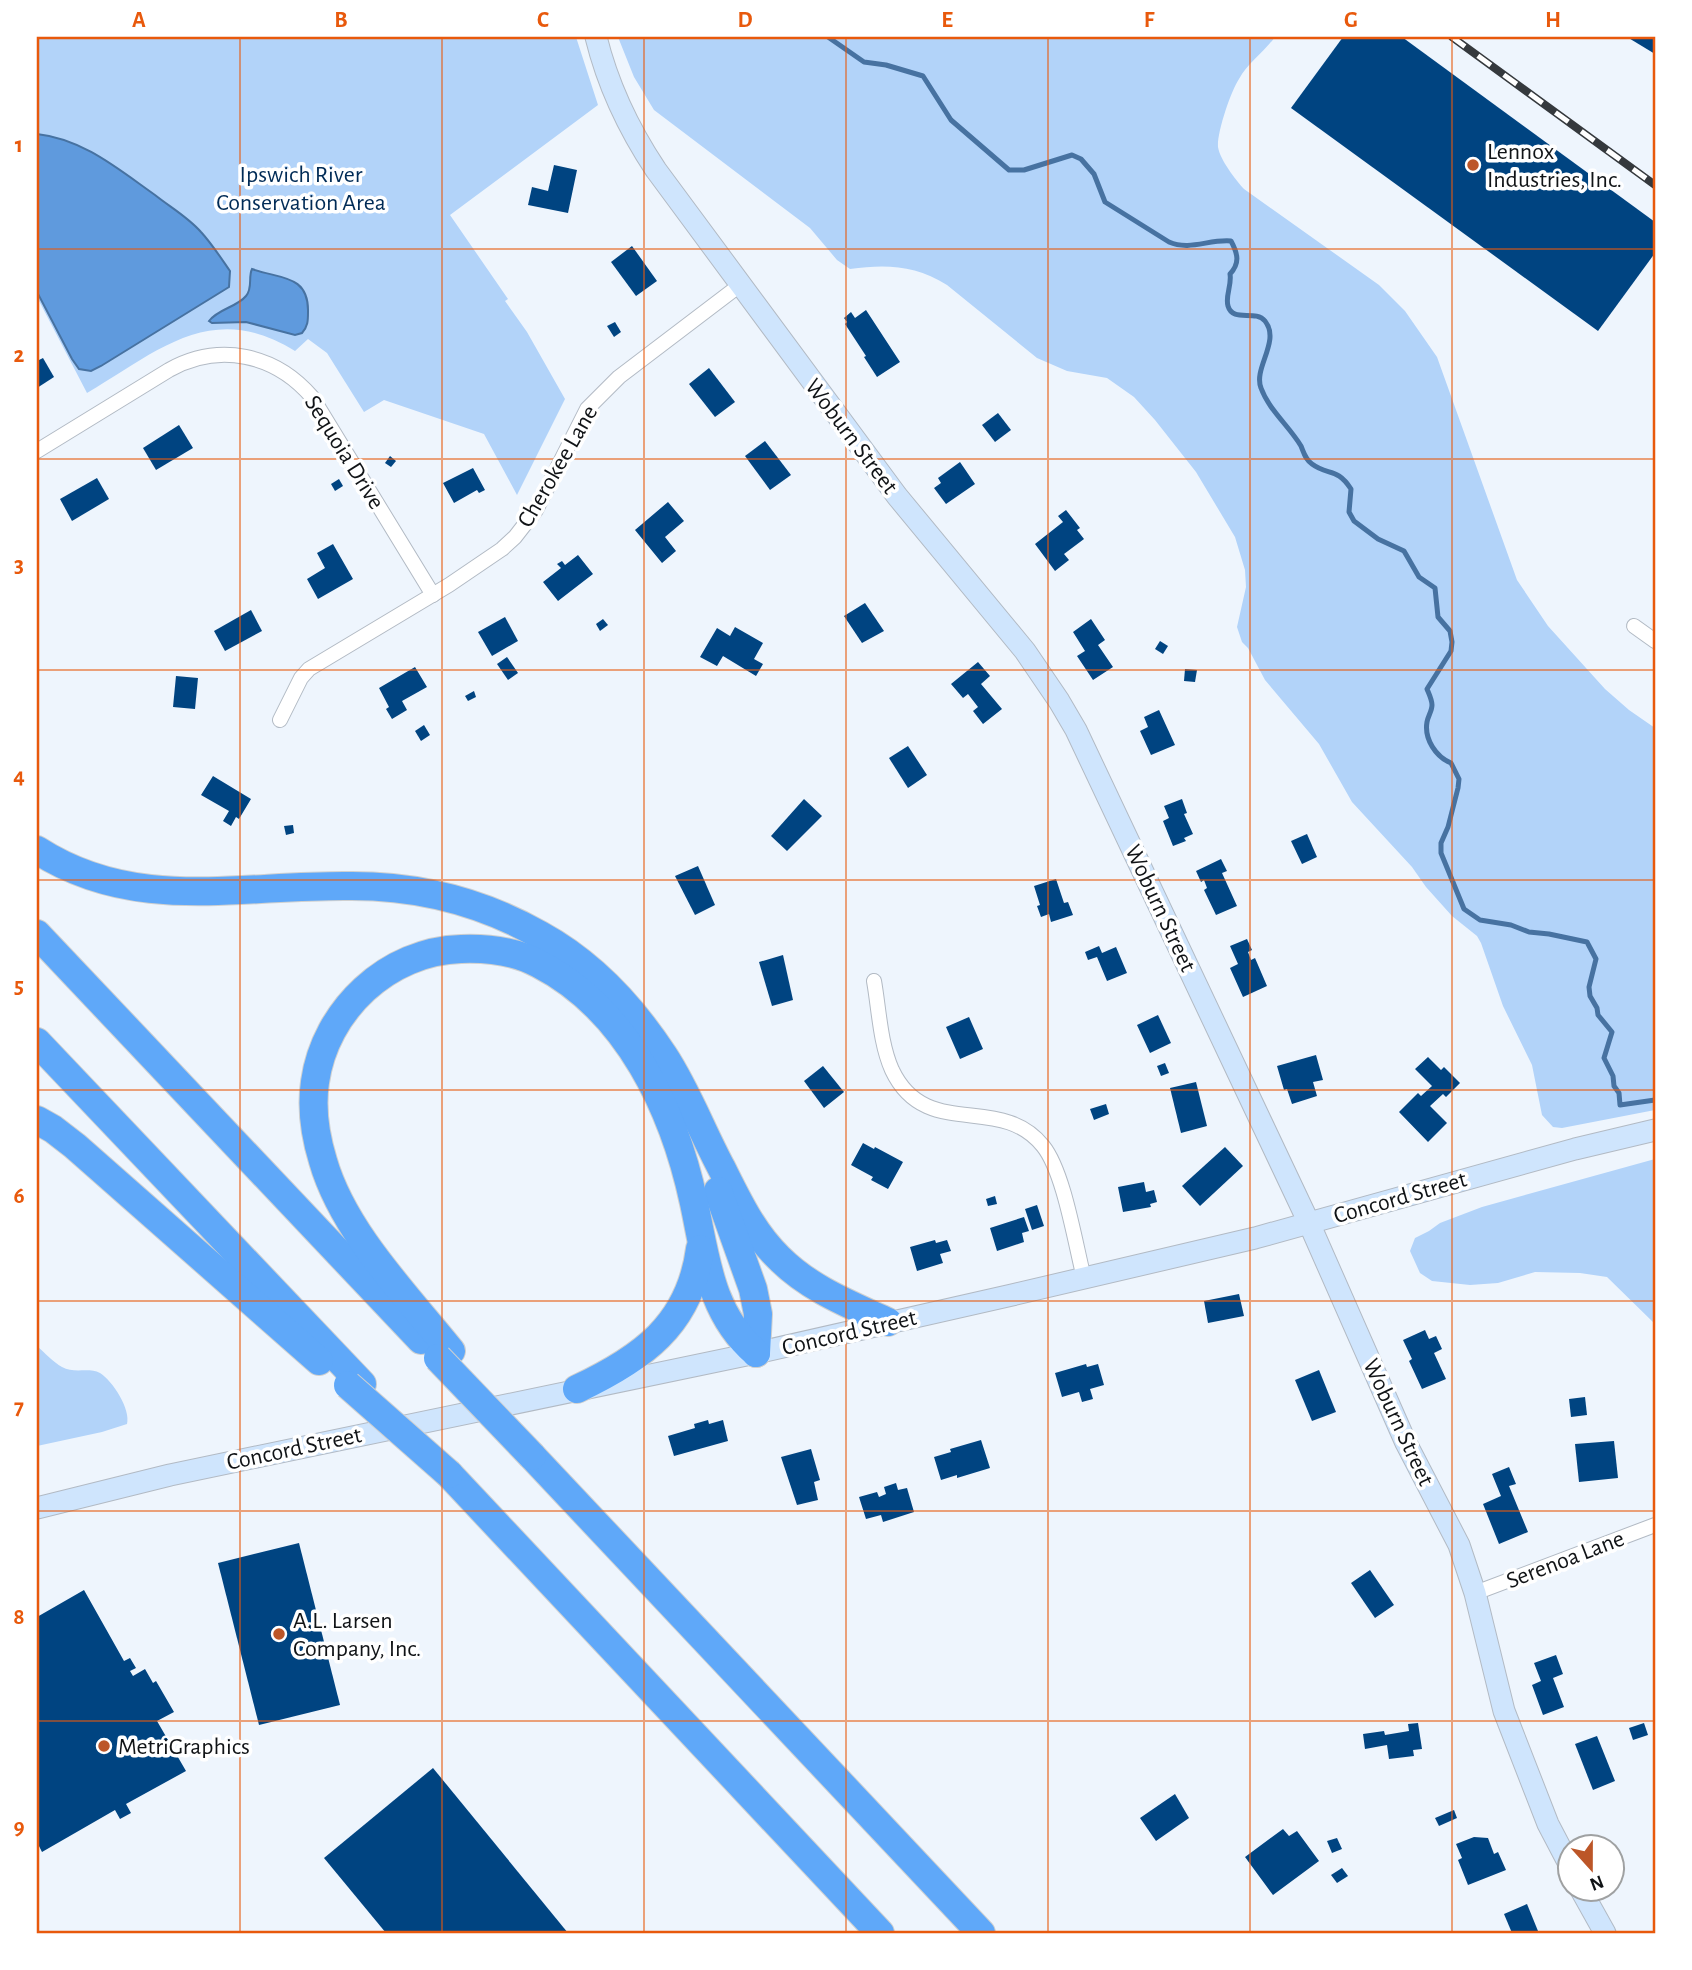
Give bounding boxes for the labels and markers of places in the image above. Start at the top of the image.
place label: Lennox Industries, Inc. [1487,140,1622,192]
marker: Lennox Industries, Inc. [1465,157,1481,173]
place label: A.L. Larsen Company, Inc. [293,1609,421,1661]
marker: A.L. Larsen Company, Inc. [271,1626,287,1642]
place label: MetriGraphics [118,1735,250,1759]
marker: MetriGraphics [96,1738,112,1754]

